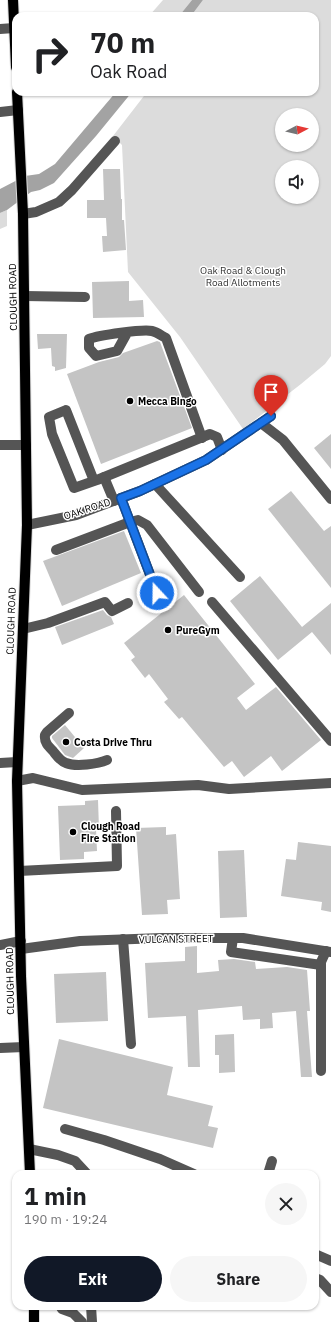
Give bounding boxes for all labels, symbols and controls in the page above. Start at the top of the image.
text: 70 m [90,24,155,61]
icon: right [24,28,76,80]
text: Oak Road [90,60,167,83]
north arrow [275,108,319,152]
map controls [275,108,319,204]
button: sound [275,160,319,204]
street label: CLOUGH ROAD [6,263,20,331]
park label: Oak Road & Clough Road Allotments [200,264,286,289]
pin [254,375,288,416]
icon: arrive [260,381,282,403]
place label: Mecca Bingo [138,395,197,408]
marker: Mecca Bingo [125,396,135,406]
street label: OAK ROAD [62,495,112,523]
position arrow [136,572,178,614]
street label: CLOUGH ROAD [3,587,19,655]
place label: PureGym [176,624,220,637]
marker: PureGym [163,625,173,635]
place label: Costa Drive Thru [74,736,152,749]
marker: Costa Drive Thru [61,737,71,747]
place label: Clough Road Fire Station [81,820,140,845]
marker: Clough Road Fire Station [68,827,78,837]
street label: VULCAN STREET [138,932,214,946]
street label: CLOUGH ROAD [3,947,17,1015]
text: 1 min [24,1180,87,1212]
button: close [265,1183,307,1225]
text: 190 m · 19:24 [24,1211,107,1228]
button: Exit [24,1256,162,1302]
button: Share [170,1256,307,1302]

